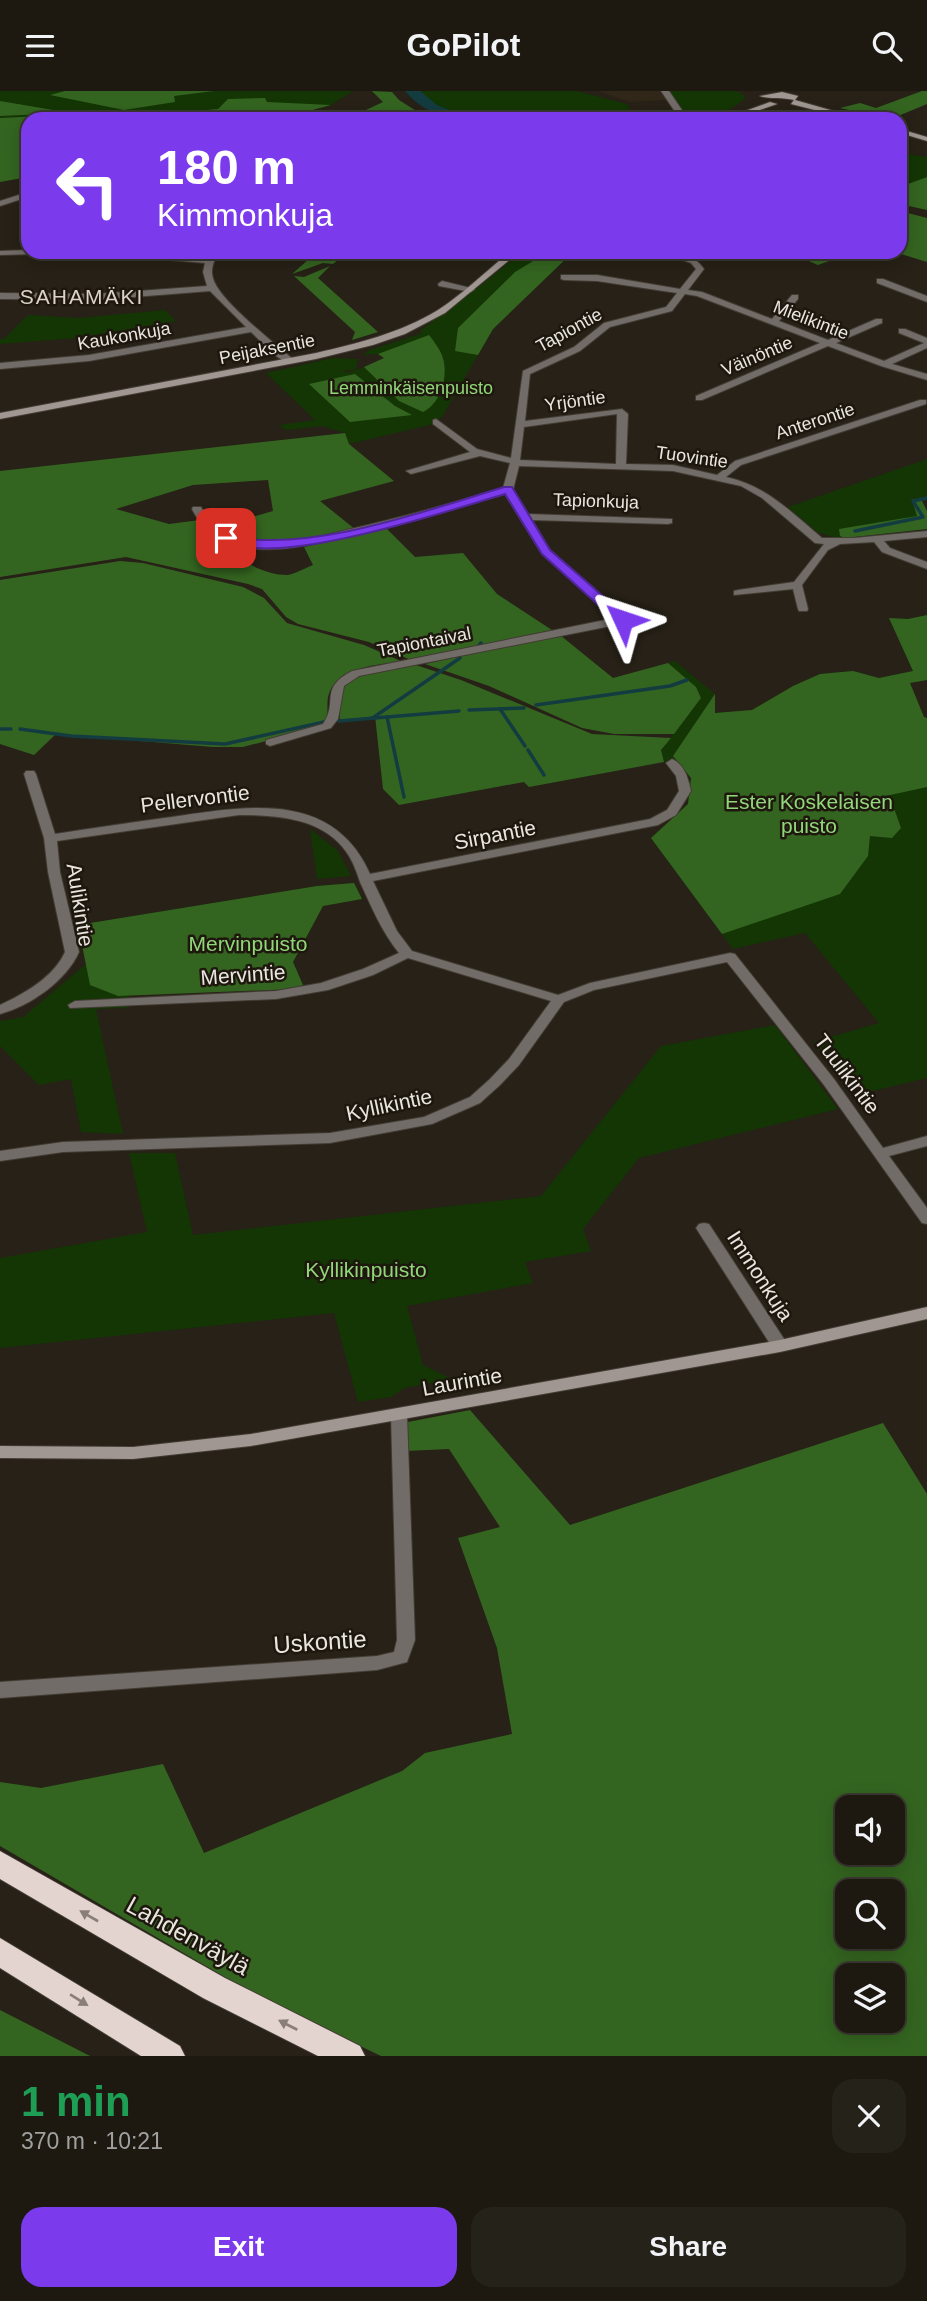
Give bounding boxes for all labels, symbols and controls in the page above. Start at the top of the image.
icon: menu [21,27,59,65]
text: GoPilot [407,27,520,63]
icon: search [868,27,906,65]
icon: left [42,140,133,231]
text: 180 m [157,140,296,194]
text: Kimmonkuja [157,197,333,233]
district label: SAHAMÄKI [20,285,144,308]
street label: Mielikintie [771,297,851,343]
street label: Tapiontie [533,304,605,356]
street label: Kaukonkuja [76,318,173,354]
street label: Peijaksentie [217,330,317,368]
street label: Väinöntie [719,332,795,380]
park label: Lemminkäisenpuisto [329,378,493,398]
street label: Yrjöntie [543,387,607,415]
street label: Anterontie [773,399,857,443]
street label: Tuovintie [655,442,729,472]
street label: Tapionkuja [553,490,640,513]
pin [196,508,256,568]
icon: arrive [207,519,245,557]
position arrow [586,583,660,657]
street label: Tapiontaival [375,623,473,661]
street label: Pellervontie [139,780,251,817]
park label: Ester Koskelaisen puisto [725,790,893,837]
street label: Sirpantie [452,815,538,854]
street label: Aulikintie [63,862,98,948]
park label: Mervinpuisto [188,932,308,955]
street label: Mervintie [200,960,286,989]
street label: Tuulikintie [810,1029,885,1118]
street label: Kyllikintie [344,1084,434,1125]
street label: Immonkuja [723,1226,798,1325]
park label: Kyllikinpuisto [305,1258,427,1281]
street label: Laurintie [420,1363,504,1400]
street label: Uskontie [272,1625,367,1658]
map controls [835,1795,905,2033]
button: sound [835,1795,905,1865]
button: search [835,1879,905,1949]
street label: Lahdenväylä [122,1891,255,1981]
one-way arrow [79,1909,98,1922]
button: layers [835,1963,905,2033]
one-way arrow [69,1994,88,2007]
one-way arrow [278,2020,298,2031]
text: 1 min [21,2078,131,2125]
button: close [832,2079,906,2153]
text: 370 m · 10:21 [21,2128,163,2154]
button: Exit [21,2207,457,2287]
button: Share [471,2207,906,2287]

